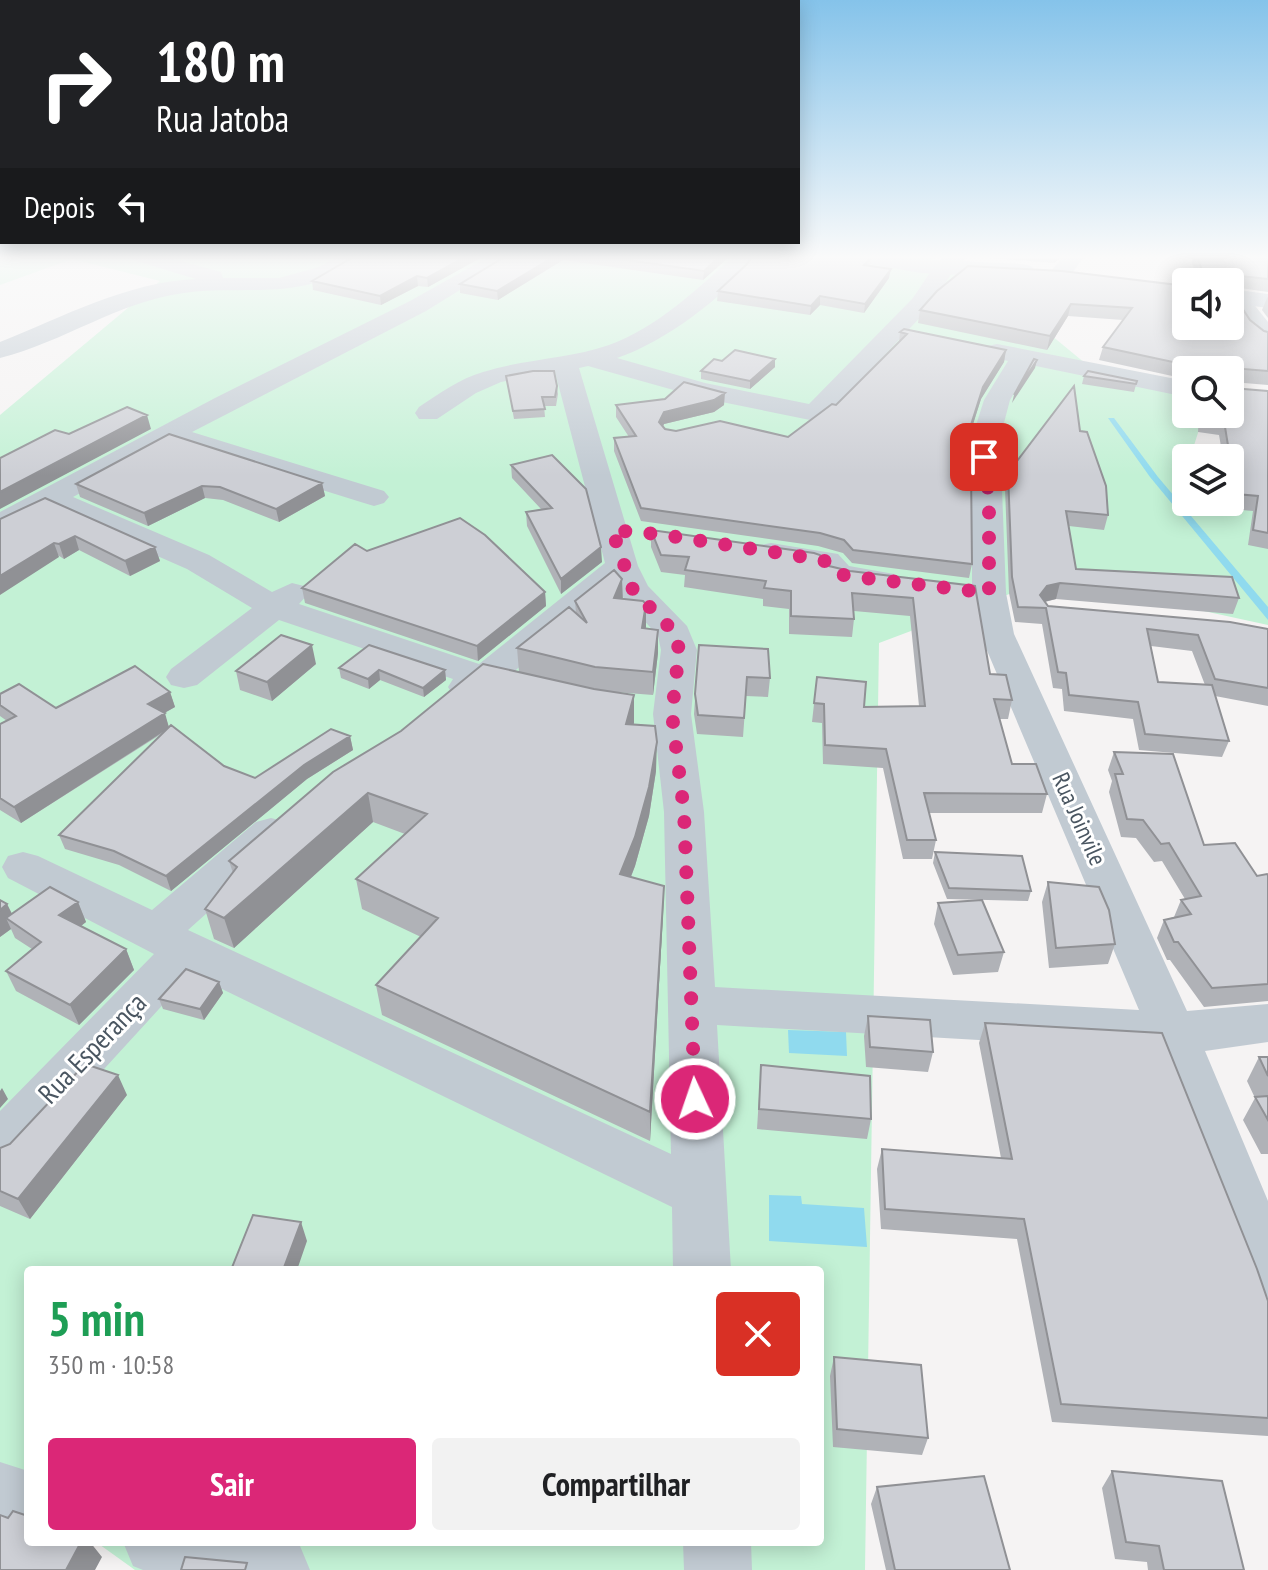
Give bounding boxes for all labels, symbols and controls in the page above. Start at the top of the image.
text: 180 m [156,25,285,97]
icon: right [24,32,128,136]
text: Rua Jatoba [156,95,289,142]
icon: left [111,184,155,228]
text: Depois [24,187,95,226]
map controls [1172,268,1244,516]
button: sound [1172,268,1244,340]
button: search [1172,356,1244,428]
pin [950,423,1018,491]
icon: arrive [962,435,1006,479]
button: layers [1172,444,1244,516]
street label: Rua Joinvile [1045,767,1114,870]
street label: Rua Esperança [30,984,154,1111]
position arrow [653,1057,737,1141]
text: 5 min [48,1287,145,1349]
button: close [716,1292,800,1376]
text: 350 m · 10:58 [48,1348,174,1381]
button: Sair [48,1438,416,1530]
button: Compartilhar [432,1438,800,1530]

